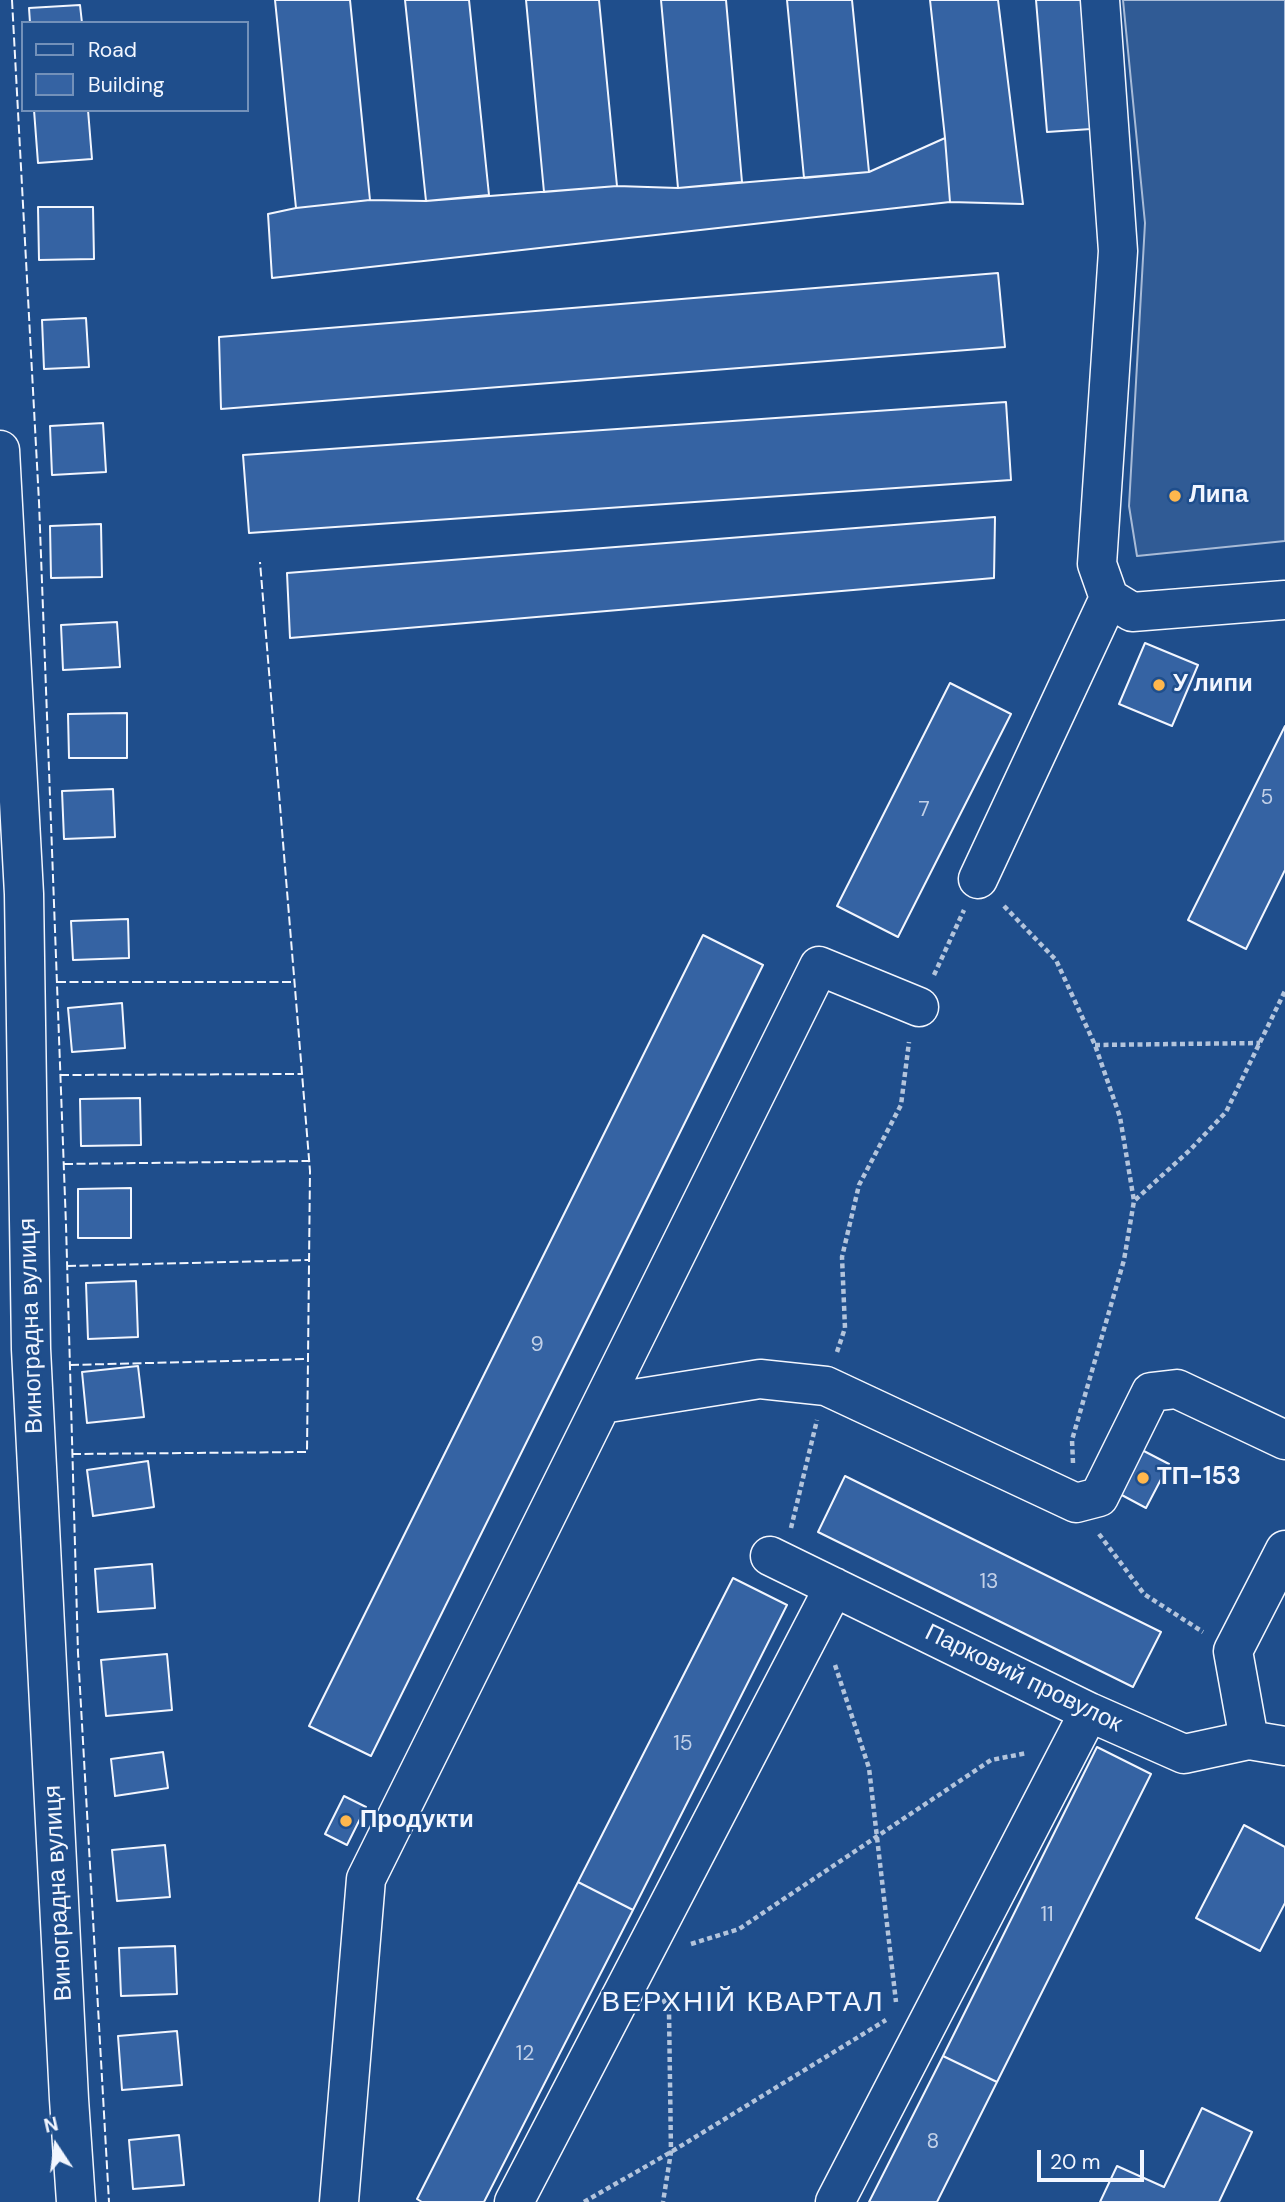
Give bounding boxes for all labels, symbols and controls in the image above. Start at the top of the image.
legend [21,21,248,112]
text: Road [88,36,137,64]
text: Building [88,71,164,99]
place label: Липа [1189,482,1248,510]
marker: Липа [1167,488,1183,504]
place label: У липи [1173,671,1253,699]
marker: У липи [1151,677,1167,693]
house number: 5 [1261,785,1273,811]
house number: 7 [918,797,930,823]
street label: Виноградна вулиця [14,1217,50,1435]
house number: 9 [530,1332,544,1358]
place label: ТП-153 [1157,1464,1241,1492]
marker: ТП-153 [1135,1470,1151,1486]
house number: 13 [980,1569,998,1595]
street label: Парковий провулок [920,1619,1126,1739]
house number: 15 [673,1731,693,1757]
street label: Виноградна вулиця [39,1784,79,2002]
place label: Продукти [360,1807,474,1835]
marker: Продукти [338,1813,354,1829]
house number: 11 [1040,1902,1054,1928]
district label: ВЕРХНІЙ КВАРТАЛ [603,1987,883,2021]
house number: 12 [516,2041,534,2067]
north arrow [21,2111,91,2181]
text: N [42,2111,61,2139]
house number: 8 [927,2129,939,2155]
scale bar [1040,2136,1147,2180]
text: 20 m [1050,2148,1101,2176]

